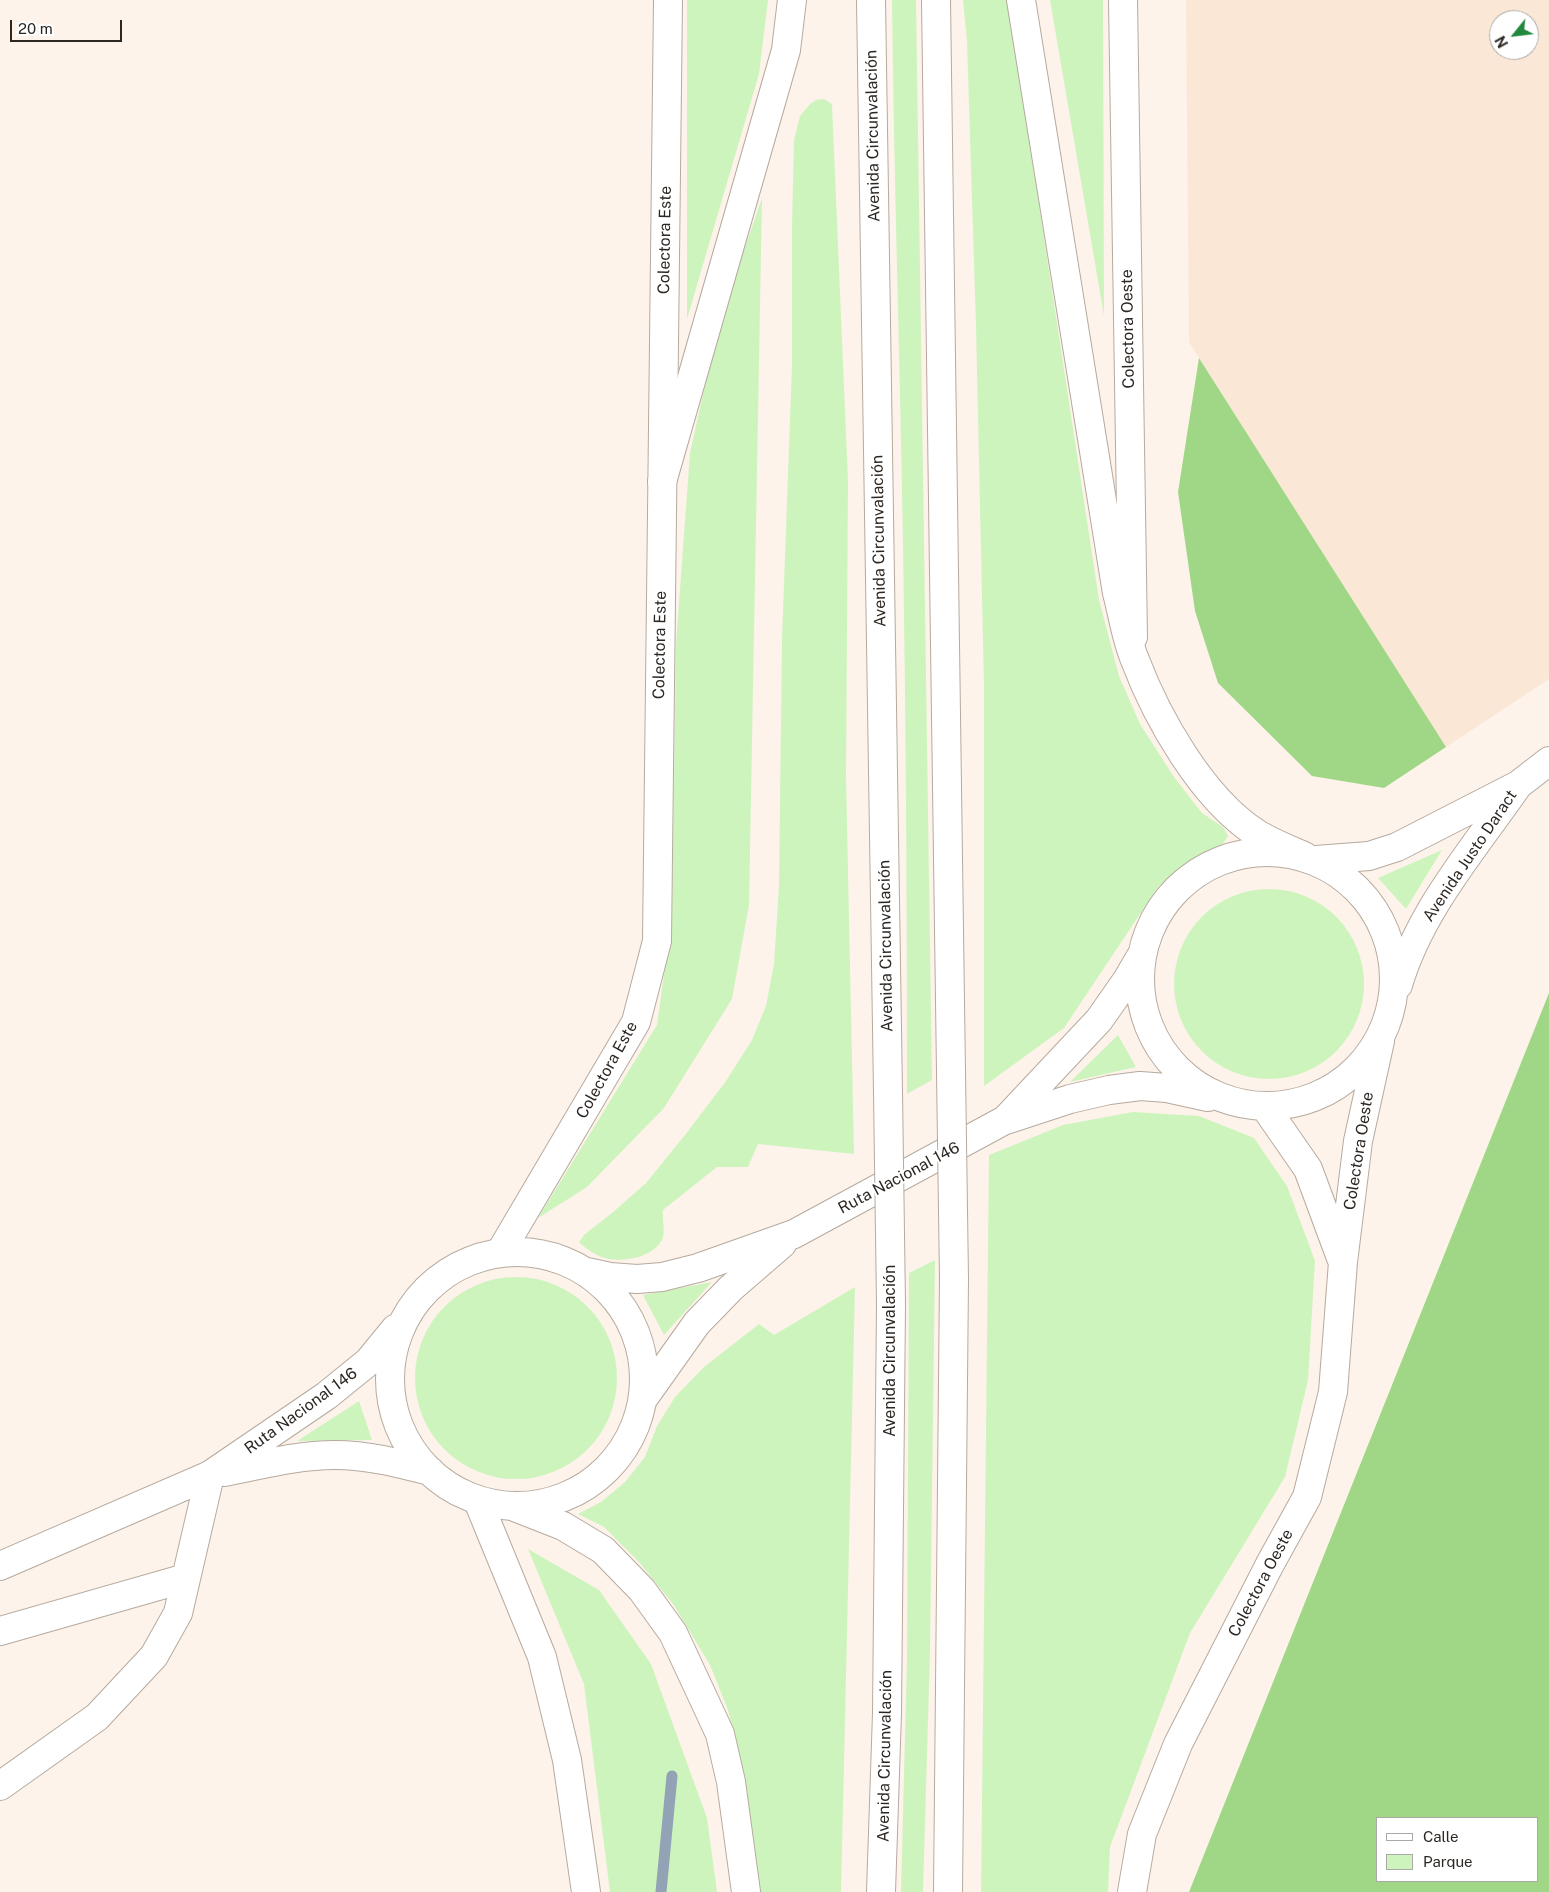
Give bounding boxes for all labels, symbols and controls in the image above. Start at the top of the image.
scale bar [12,10,125,42]
north arrow [1489,10,1539,60]
text: 20 m [18,20,53,37]
text: N [1492,33,1511,50]
street label: Avenida Circunvalación [862,50,884,222]
street label: Colectora Este [654,186,676,294]
street label: Colectora Oeste [1117,269,1139,389]
street label: Avenida Circunvalación [868,455,890,627]
street label: Colectora Este [649,591,671,699]
street label: Avenida Justo Daract [1419,787,1521,925]
street label: Avenida Circunvalación [875,860,897,1032]
street label: Colectora Este [572,1018,642,1122]
street label: Colectora Oeste [1340,1091,1378,1211]
street label: Ruta Nacional 146 [835,1138,963,1218]
street label: Avenida Circunvalación [880,1265,900,1437]
street label: Ruta Nacional 146 [241,1364,361,1458]
street label: Colectora Oeste [1225,1526,1297,1640]
street label: Avenida Circunvalación [874,1670,896,1842]
legend [1376,1817,1539,1882]
text: Calle [1423,1828,1459,1845]
text: Parque [1423,1853,1473,1870]

